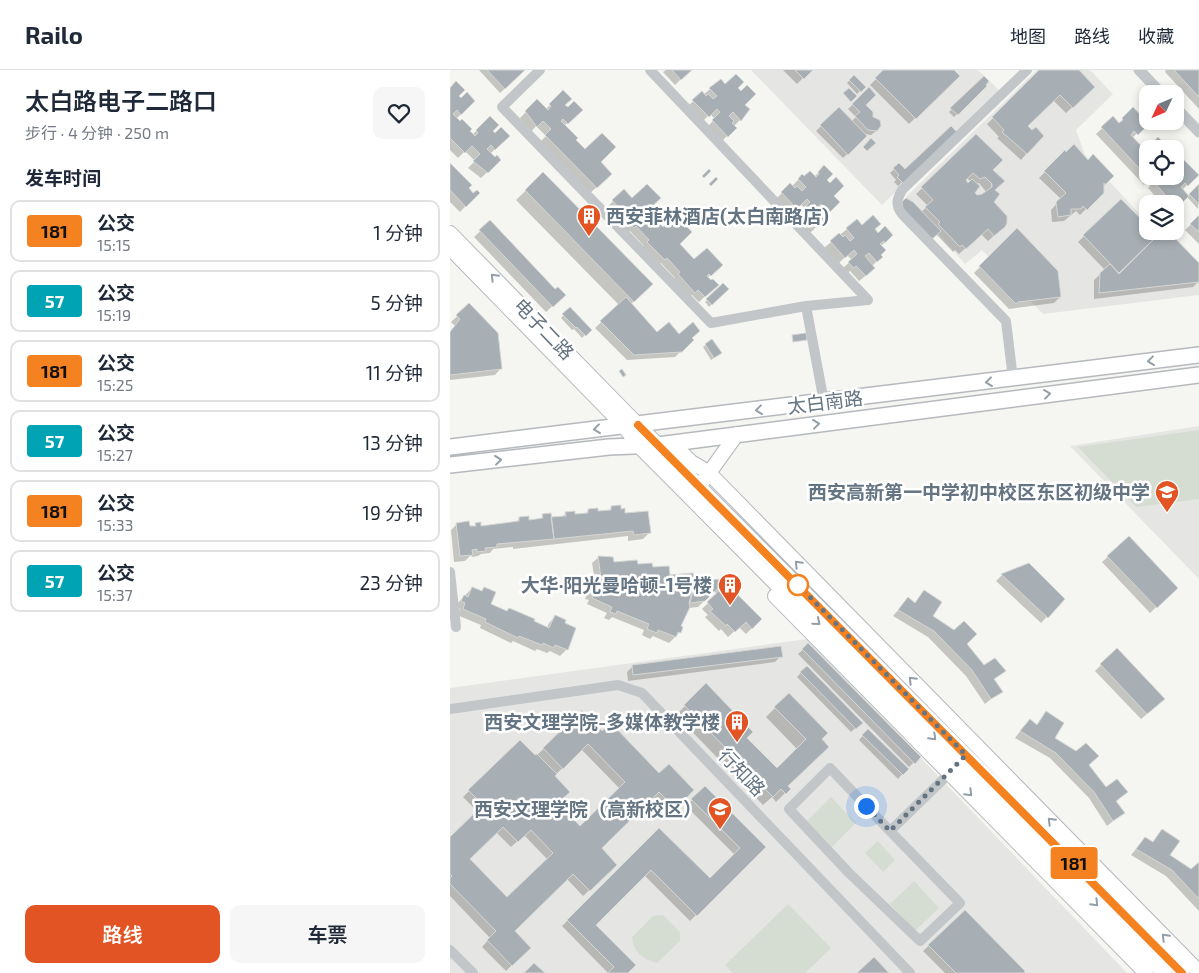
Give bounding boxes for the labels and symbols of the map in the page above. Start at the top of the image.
north arrow [1139,85,1184,130]
building icon: 西安菲林酒店(太白南路店) [576,203,602,237]
place label: 西安菲林酒店(太白南路店) [606,204,829,227]
one-way arrow [491,274,500,283]
street label: 电子二路 [510,293,579,364]
one-way arrow [1146,356,1155,366]
one-way arrow [985,376,994,386]
street label: 太白南路 [786,385,864,418]
one-way arrow [1043,389,1051,400]
one-way arrow [754,404,762,415]
one-way arrow [813,419,821,430]
one-way arrow [593,423,601,434]
one-way arrow [495,455,503,466]
school or university icon: 西安高新第一中学初中校区东区初级中学 [1154,479,1180,513]
place label: 西安高新第一中学初中校区东区初级中学 [808,480,1150,503]
one-way arrow [795,561,804,570]
building icon: 大华·阳光曼哈顿-1号楼 [717,572,743,606]
place label: 大华·阳光曼哈顿-1号楼 [521,573,712,596]
unlabelled marker [787,574,809,596]
one-way arrow [812,616,821,625]
one-way arrow [909,677,918,686]
building icon: 西安文理学院-多媒体教学楼 [724,709,750,743]
place label: 西安文理学院-多媒体教学楼 [484,710,720,733]
one-way arrow [927,731,936,740]
street label: 行知路 [714,743,770,800]
one-way arrow [963,787,972,796]
your location [854,794,879,819]
school or university icon: 西安文理学院（高新校区） [707,796,733,830]
place label: 西安文理学院（高新校区） [474,797,702,820]
one-way arrow [1048,818,1057,827]
line badge: 181 [1045,847,1103,879]
one-way arrow [1089,897,1098,906]
one-way arrow [1162,934,1171,943]

